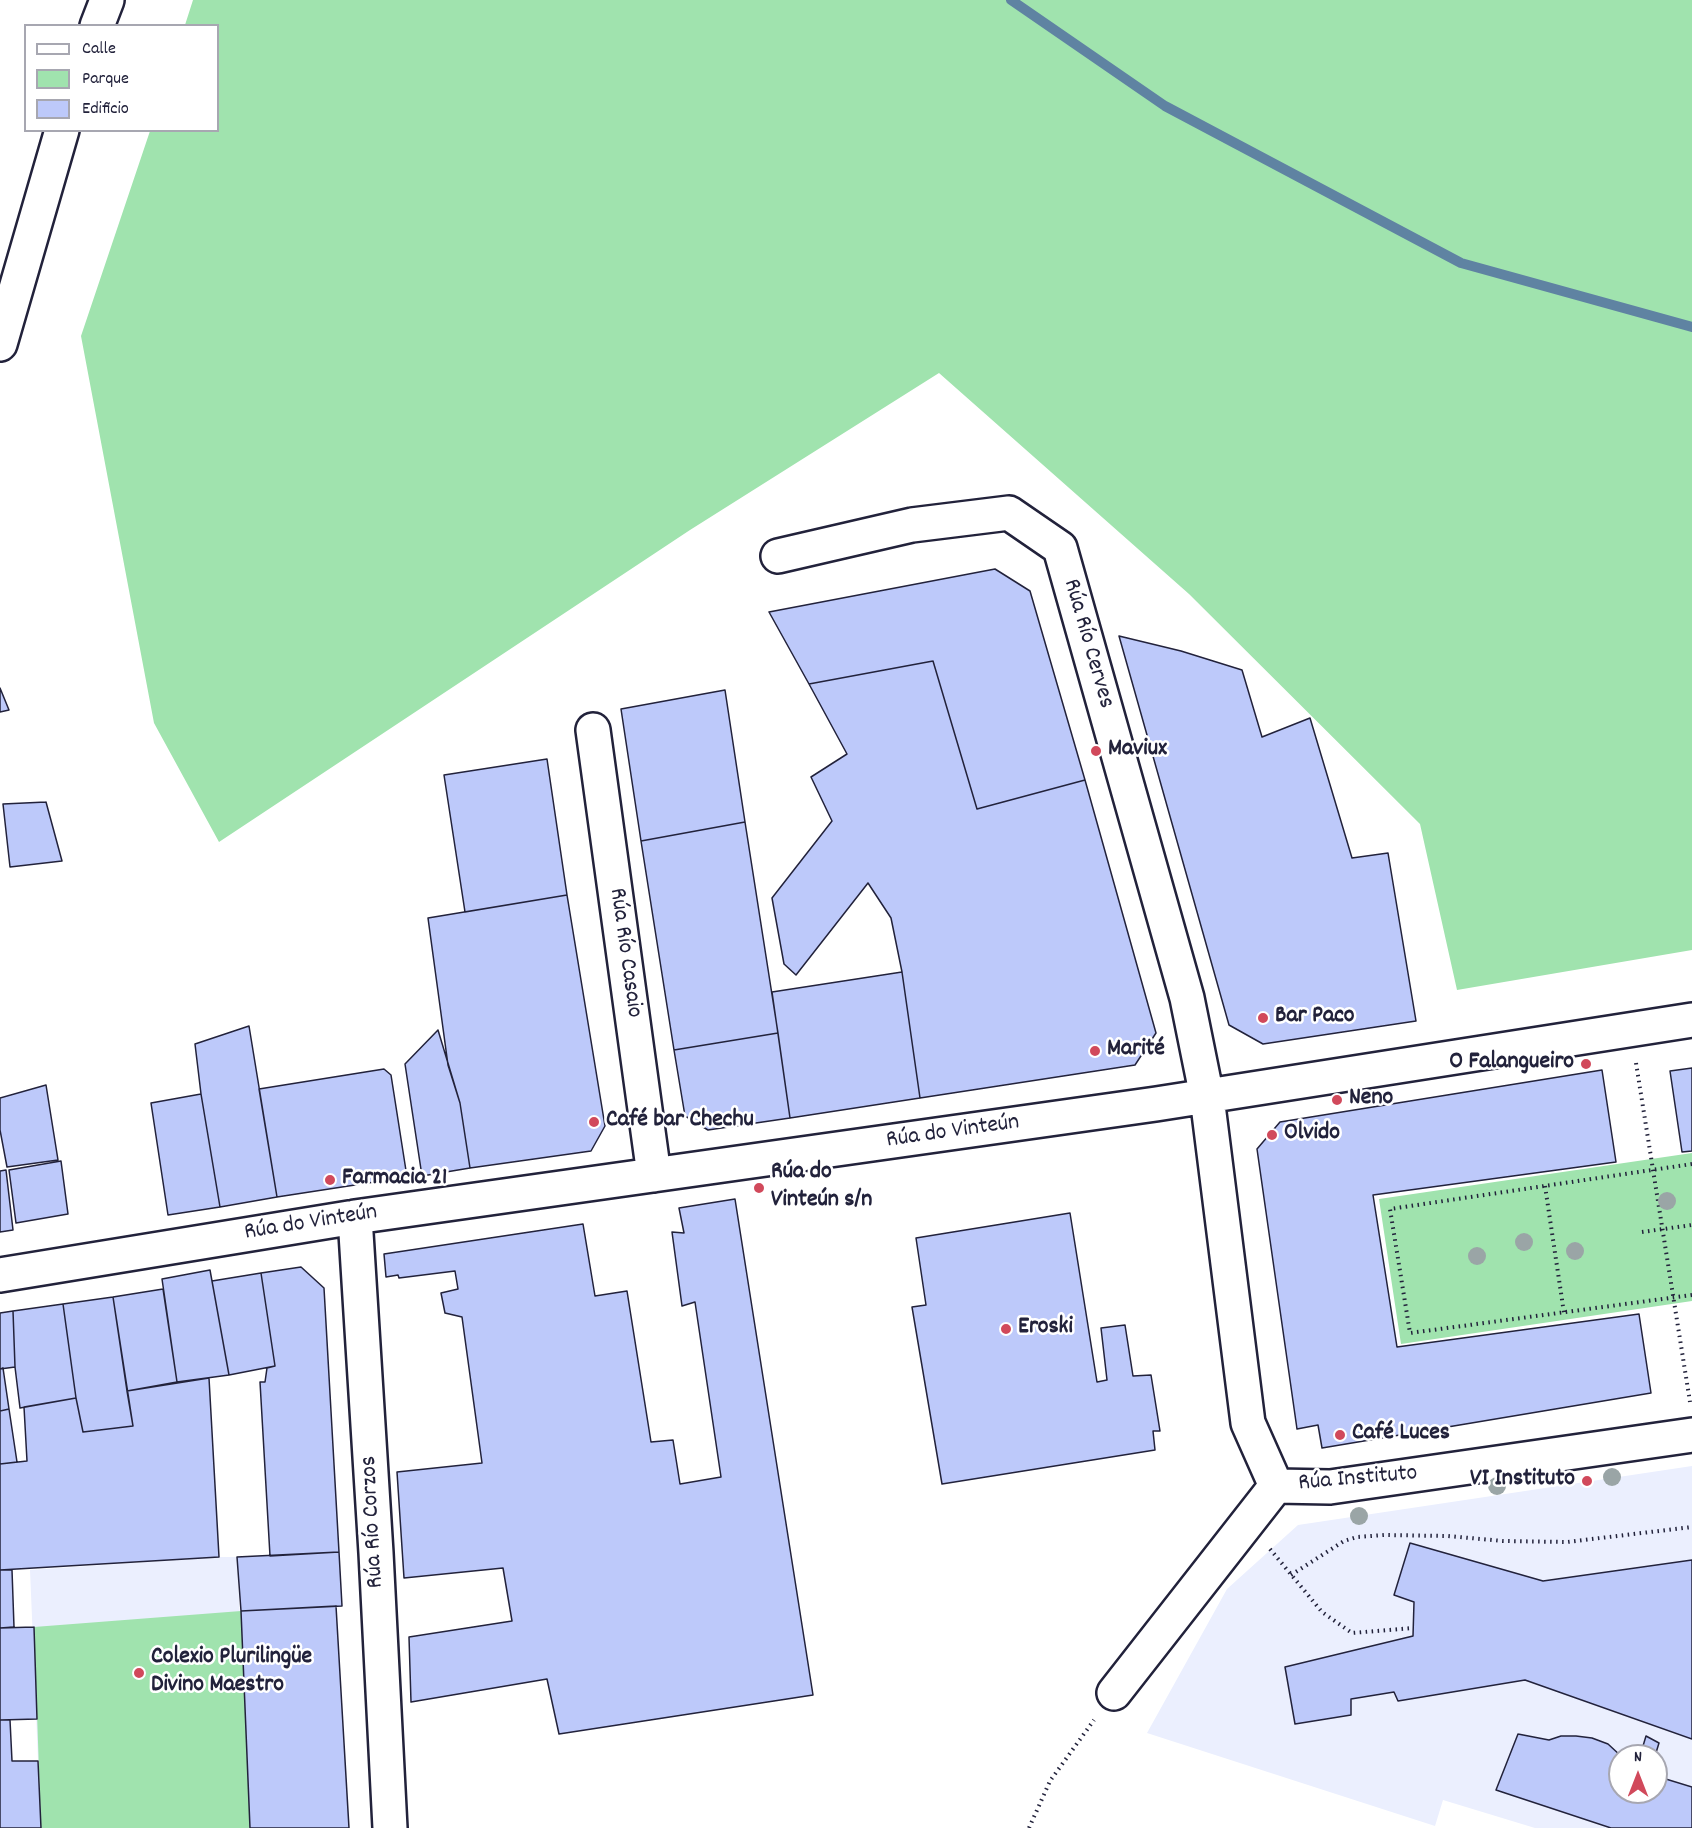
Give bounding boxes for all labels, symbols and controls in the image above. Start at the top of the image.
legend [24,24,219,132]
text: Calle [82,37,116,62]
text: Parque [82,67,129,92]
text: Edificio [82,97,129,122]
street label: Rúa Río Cerves [1055,576,1119,712]
place label: Maviux [1108,737,1167,765]
marker: Maviux [1089,744,1103,758]
street label: Rúa Río Casaio [601,886,647,1020]
place label: Bar Paco [1275,1004,1355,1032]
marker: Bar Paco [1256,1011,1270,1025]
place label: Marité [1107,1037,1165,1065]
marker: Marité [1088,1044,1102,1058]
place label: O Falangueiro [1449,1050,1574,1078]
marker: O Falangueiro [1579,1057,1593,1071]
place label: Neno [1349,1086,1393,1114]
marker: Neno [1330,1093,1344,1107]
place label: Café bar Chechu [606,1108,754,1136]
street label: Rúa do Vinteún [885,1109,1021,1157]
marker: Café bar Chechu [587,1115,601,1129]
place label: Olvido [1284,1121,1340,1149]
marker: Olvido [1265,1128,1279,1142]
place label: Rúa do Vinteún s/n [771,1160,872,1216]
place label: Farmacia 21 [342,1166,447,1194]
marker: Farmacia 21 [323,1173,337,1187]
marker: Rúa do Vinteún s/n [752,1181,766,1195]
street label: Rúa do Vinteún [243,1199,379,1249]
place label: Eroski [1018,1315,1073,1343]
marker: Eroski [999,1322,1013,1336]
place label: Café Luces [1352,1421,1450,1449]
marker: Café Luces [1333,1428,1347,1442]
street label: Rúa Río Corzos [356,1455,392,1589]
street label: Rúa Instituto [1297,1460,1419,1500]
place label: VI Instituto [1470,1467,1575,1495]
marker: VI Instituto [1580,1474,1594,1488]
place label: Colexio Plurilingüe Divino Maestro [151,1645,312,1701]
marker: Colexio Plurilingüe Divino Maestro [132,1666,146,1680]
north arrow [1608,1744,1668,1804]
text: N [1634,1746,1642,1769]

